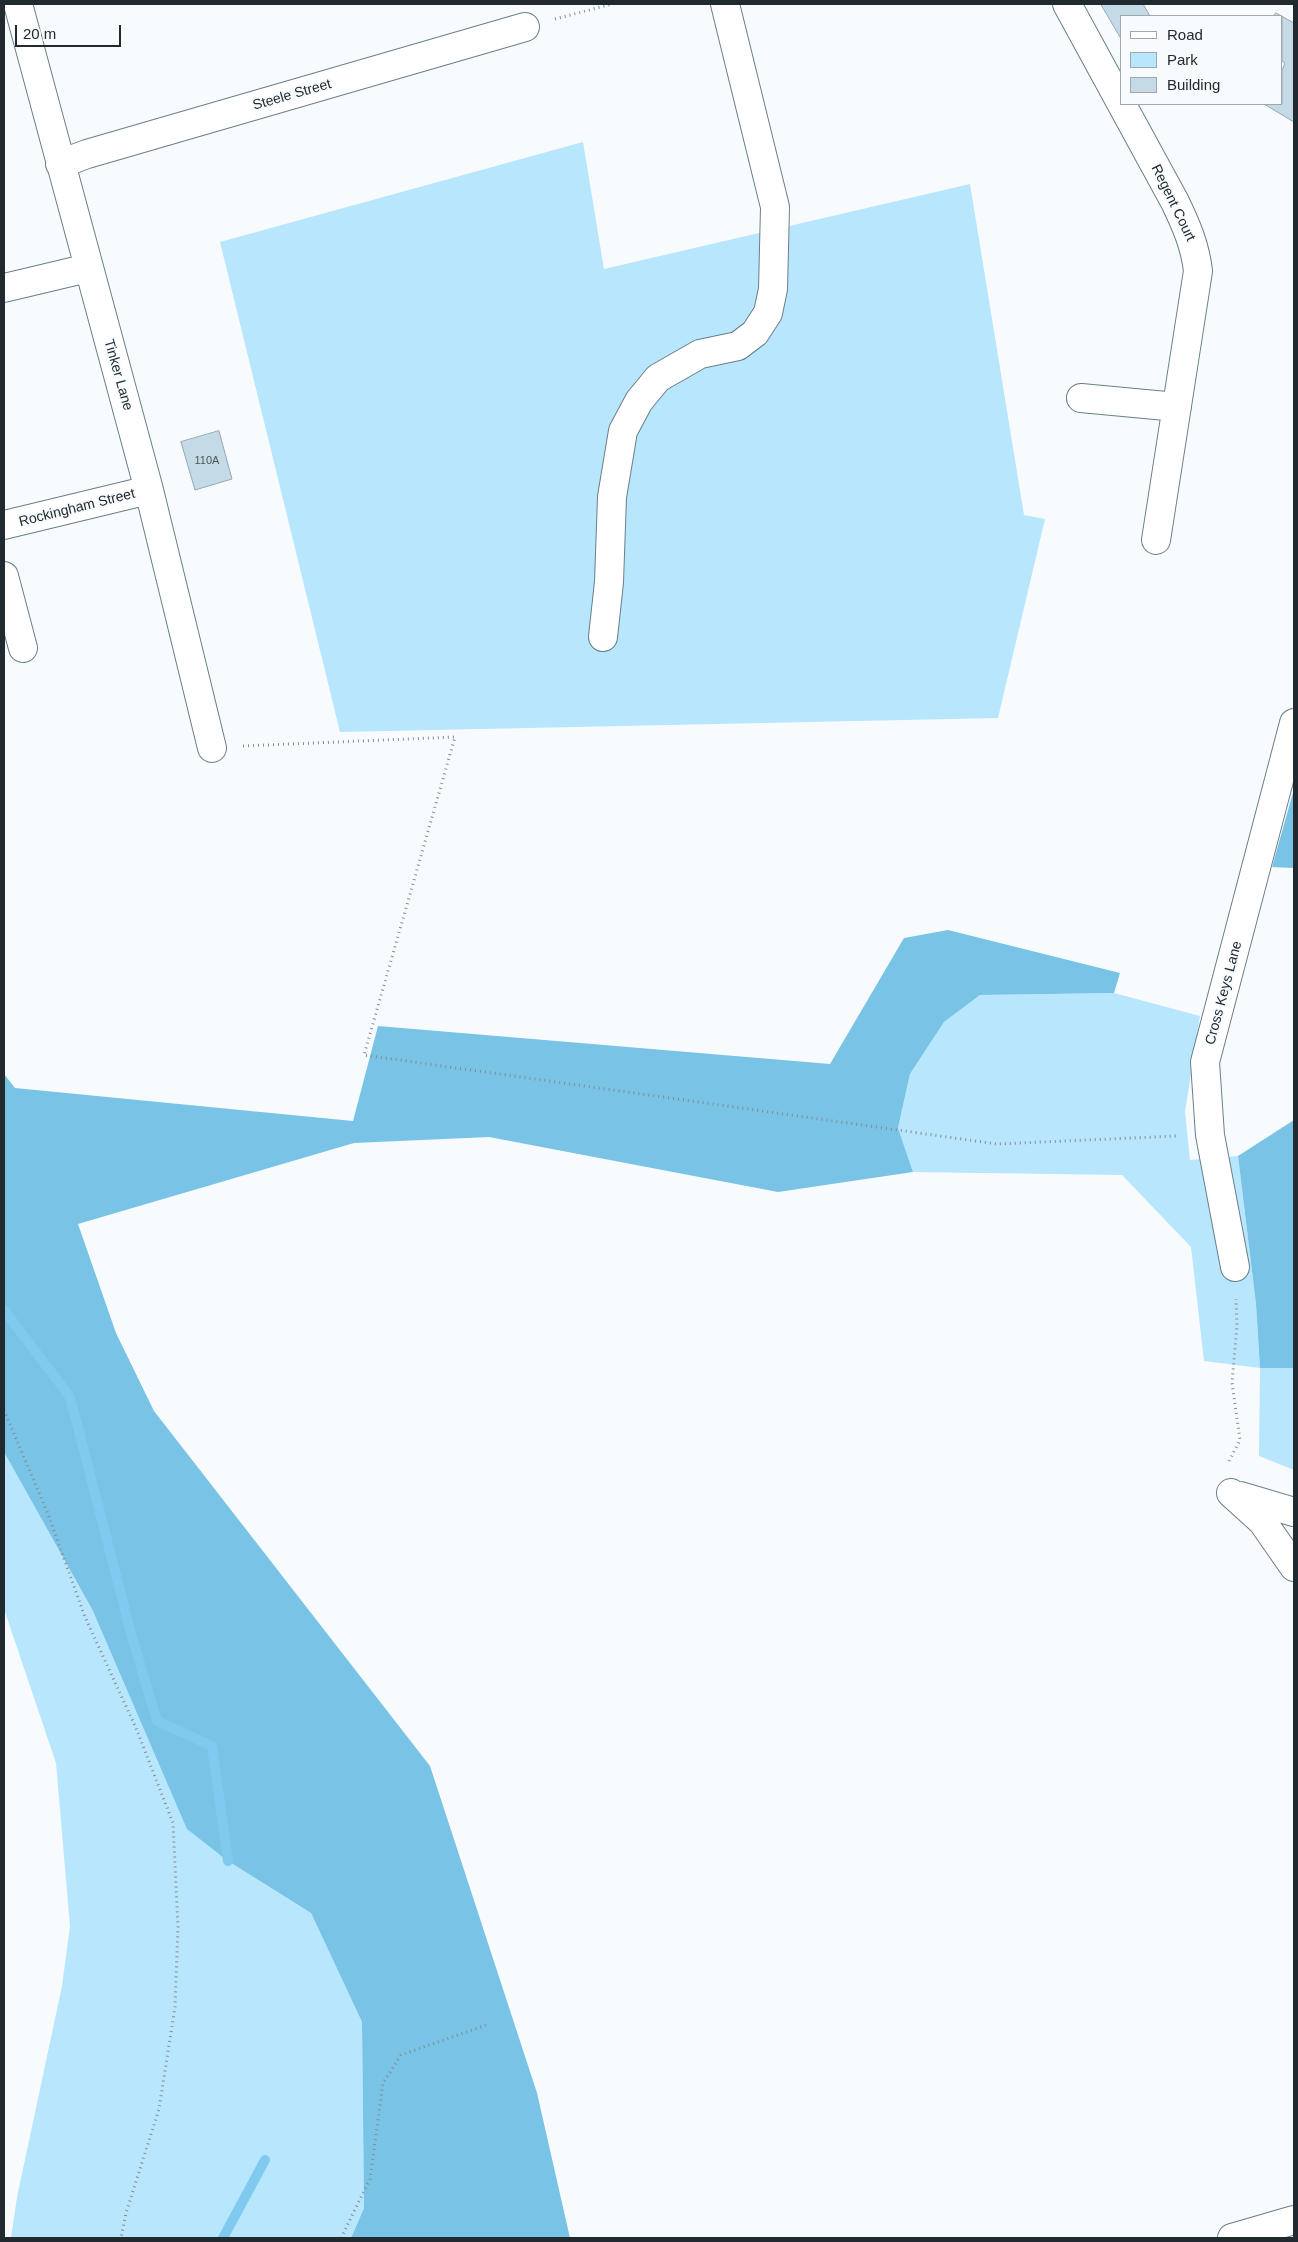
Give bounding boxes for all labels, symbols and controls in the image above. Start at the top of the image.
scale bar [18,15,124,47]
legend [1120,15,1283,105]
text: 20 m [23,25,56,42]
text: Road [1167,26,1203,43]
text: Park [1167,51,1198,68]
street label: Steele Street [251,76,333,114]
text: Building [1167,76,1220,93]
street label: Regent Court [1147,162,1199,244]
street label: Tinker Lane [100,337,136,413]
house number: 110A [195,454,219,468]
street label: Rockingham Street [17,485,137,531]
street label: Cross Keys Lane [1202,939,1246,1047]

